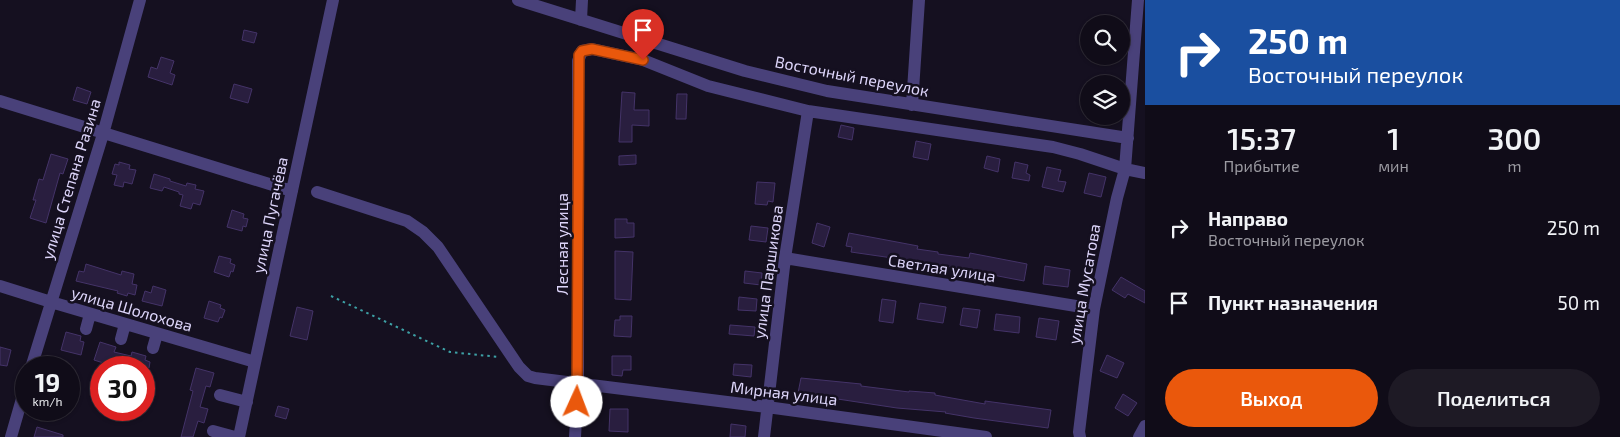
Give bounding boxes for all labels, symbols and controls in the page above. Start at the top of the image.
pin [622,9,664,60]
map controls [1080,15,1130,125]
button: search [1080,15,1130,65]
icon: arrive [629,16,657,44]
text: 250 m [1248,19,1348,61]
icon: right [1165,20,1230,85]
street label: Восточный переулок [773,51,931,101]
text: Восточный переулок [1248,61,1463,87]
button: layers [1080,75,1130,125]
street label: улица Степана Разина [37,96,105,262]
text: 15:37 [1227,120,1296,156]
text: 1 [1387,120,1400,156]
text: 300 [1487,120,1541,156]
street label: улица Пугачёва [248,155,292,275]
text: Прибытие [1224,156,1300,175]
text: мин [1378,156,1409,175]
text: m [1507,156,1521,175]
street label: Лесная улица [552,193,572,295]
street label: улица Паршикова [749,204,787,340]
text: Направо [1208,207,1288,230]
icon: right [1165,214,1193,242]
text: 250 m [1547,216,1600,239]
street label: улица Мусатова [1064,222,1104,346]
text: Восточный переулок [1208,230,1365,249]
street label: Светлая улица [887,250,997,286]
street label: улица Шолохова [69,282,195,336]
icon: arrive [1165,289,1193,317]
text: Пункт назначения [1208,291,1378,314]
text: 50 m [1557,291,1600,314]
speed limit sign: 30 [90,356,155,421]
text: 19 [35,367,60,397]
button: Выход [1165,369,1378,427]
button: Поделиться [1388,369,1600,427]
position arrow [550,375,602,427]
street label: Мирная улица [729,377,839,409]
text: km/h [33,394,62,408]

